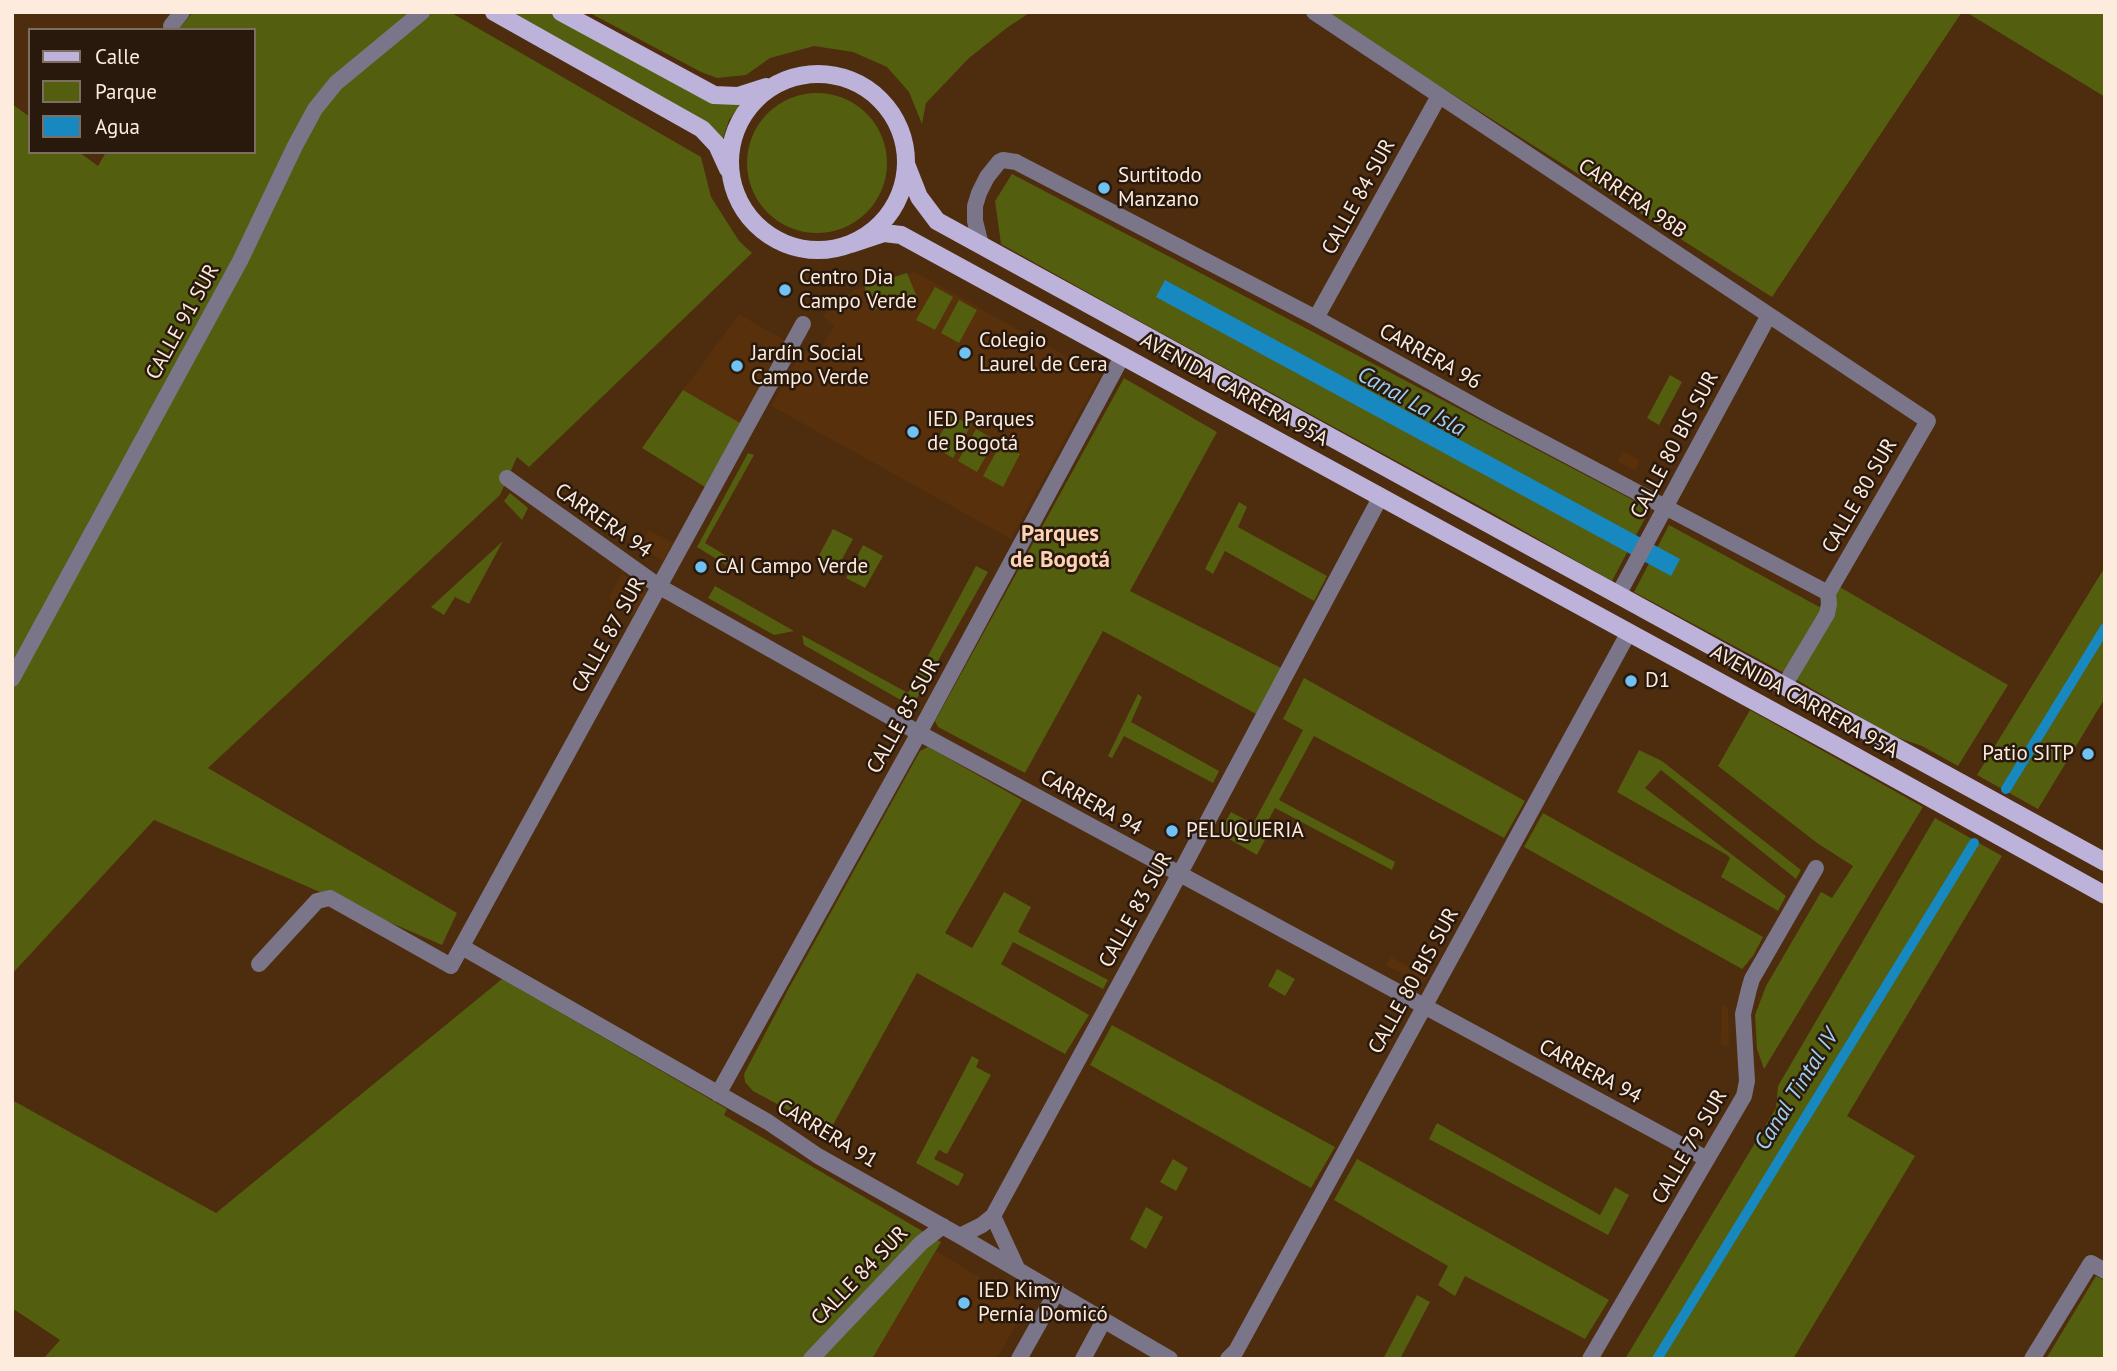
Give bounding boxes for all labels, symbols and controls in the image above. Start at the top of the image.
legend [28,28,256,154]
text: Calle [95,43,140,70]
text: Parque [95,78,157,105]
text: Agua [95,113,140,140]
street label: CALLE 84 SUR [1317,135,1401,259]
street label: CARRERA 98B [1573,154,1691,244]
place label: Surtitodo Manzano [1118,163,1202,213]
marker: Surtitodo Manzano [1096,180,1112,196]
street label: CALLE 91 SUR [141,260,225,384]
place label: Centro Dia Campo Verde [799,265,917,315]
marker: Centro Dia Campo Verde [777,282,793,298]
street label: CARRERA 96 [1375,319,1485,395]
place label: Colegio Laurel de Cera [979,328,1108,378]
street label: AVENIDA CARRERA 95A [1136,328,1332,452]
place label: Jardín Social Campo Verde [751,341,869,391]
marker: Colegio Laurel de Cera [957,345,973,361]
marker: Jardín Social Campo Verde [729,358,745,374]
water label: Canal La Isla [1352,361,1470,443]
street label: CALLE 80 BIS SUR [1626,367,1724,523]
place label: IED Parques de Bogotá [927,407,1034,457]
marker: IED Parques de Bogotá [905,424,921,440]
street label: CALLE 80 SUR [1817,434,1903,558]
street label: CARRERA 94 [550,478,656,564]
district label: Parques de Bogotá [1010,520,1110,574]
place label: CAI Campo Verde [715,554,868,580]
marker: CAI Campo Verde [693,559,709,575]
street label: CALLE 87 SUR [567,573,651,697]
street label: AVENIDA CARRERA 95A [1706,640,1902,764]
street label: CALLE 85 SUR [862,654,946,778]
place label: D1 [1645,668,1670,694]
marker: D1 [1623,673,1639,689]
place label: Patio SITP [1982,741,2074,767]
marker: Patio SITP [2080,746,2096,762]
street label: CARRERA 94 [1036,765,1146,841]
place label: PELUQUERIA [1186,818,1304,844]
marker: PELUQUERIA [1164,823,1180,839]
street label: CALLE 83 SUR [1094,848,1178,972]
street label: CALLE 80 BIS SUR [1363,904,1465,1058]
water label: Canal Tintal IV [1749,1024,1845,1156]
street label: CARRERA 94 [1534,1034,1646,1110]
street label: CALLE 79 SUR [1647,1085,1733,1209]
street label: CARRERA 91 [772,1094,882,1174]
street label: CALLE 84 SUR [806,1221,914,1331]
place label: IED Kimy Pernía Domicó [978,1278,1108,1328]
marker: IED Kimy Pernía Domicó [956,1295,972,1311]

